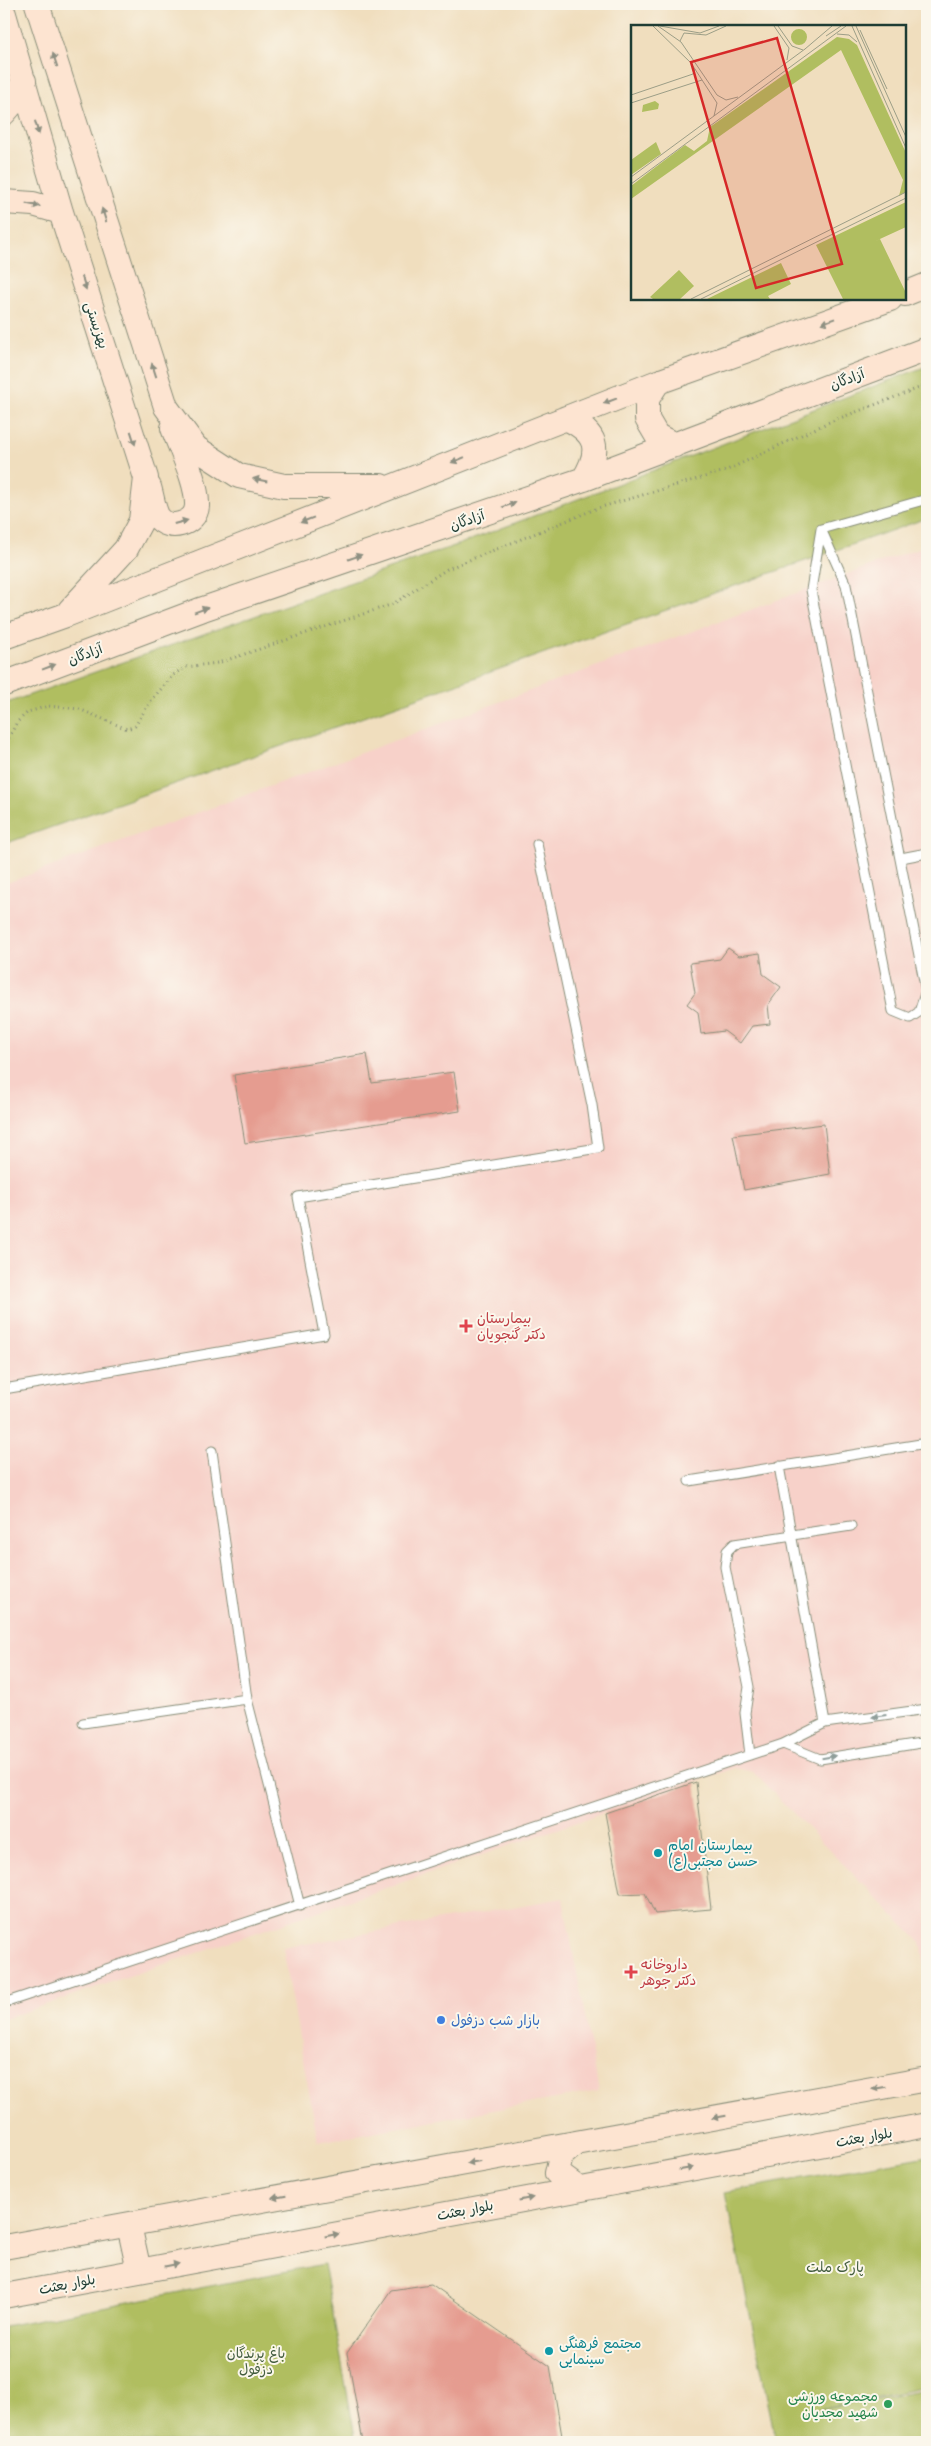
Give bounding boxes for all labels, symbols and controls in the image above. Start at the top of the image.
inset map [631,25,906,300]
one-way arrow [51,52,59,67]
one-way arrow [33,120,41,135]
one-way arrow [25,202,41,210]
one-way arrow [100,207,108,222]
one-way arrow [80,276,88,291]
street label: بهزیستی [80,299,115,351]
one-way arrow [820,317,835,325]
one-way arrow [150,362,157,377]
street label: آزادگان [826,362,868,395]
one-way arrow [602,398,617,405]
one-way arrow [129,431,137,446]
one-way arrow [451,457,466,465]
one-way arrow [251,476,267,484]
one-way arrow [502,501,517,509]
street label: آزادگان [447,504,488,535]
one-way arrow [299,516,314,524]
one-way arrow [174,518,189,526]
one-way arrow [348,553,363,561]
one-way arrow [194,606,209,613]
street label: آزادگان [64,637,106,670]
one-way arrow [42,663,57,670]
place label: بیمارستان دکتر گنجویان [477,1307,546,1344]
marker: بیمارستان دکتر گنجویان [459,1319,473,1333]
one-way arrow [871,1712,887,1720]
one-way arrow [821,1753,837,1761]
place label: بیمارستان امام حسن مجتبی(ع) [668,1834,758,1871]
marker: بیمارستان امام حسن مجتبی(ع) [652,1847,664,1859]
place label: داروخانه دکتر جوهر [640,1953,696,1990]
marker: داروخانه دکتر جوهر [625,1966,637,1978]
place label: بازار شب دزفول [451,2009,540,2030]
marker: بازار شب دزفول [435,2014,447,2026]
one-way arrow [871,2084,887,2092]
one-way arrow [711,2113,727,2121]
street label: بلوار بعثت [834,2121,894,2152]
one-way arrow [465,2158,481,2166]
one-way arrow [678,2165,694,2173]
one-way arrow [271,2194,287,2202]
street label: بلوار بعثت [435,2194,495,2225]
one-way arrow [518,2194,534,2202]
one-way arrow [324,2231,339,2239]
park label: پارک ملت [806,2256,864,2277]
one-way arrow [165,2260,181,2268]
street label: بلوار بعثت [37,2268,97,2299]
place label: مجتمع فرهنگی سینمایی [559,2332,641,2369]
park label: باغ پرندگان دزفول [227,2342,285,2379]
marker: مجتمع فرهنگی سینمایی [543,2345,555,2357]
place label: مجموعه ورزشی شهید مجدیان [788,2385,878,2422]
marker: مجموعه ورزشی شهید مجدیان [882,2398,894,2410]

